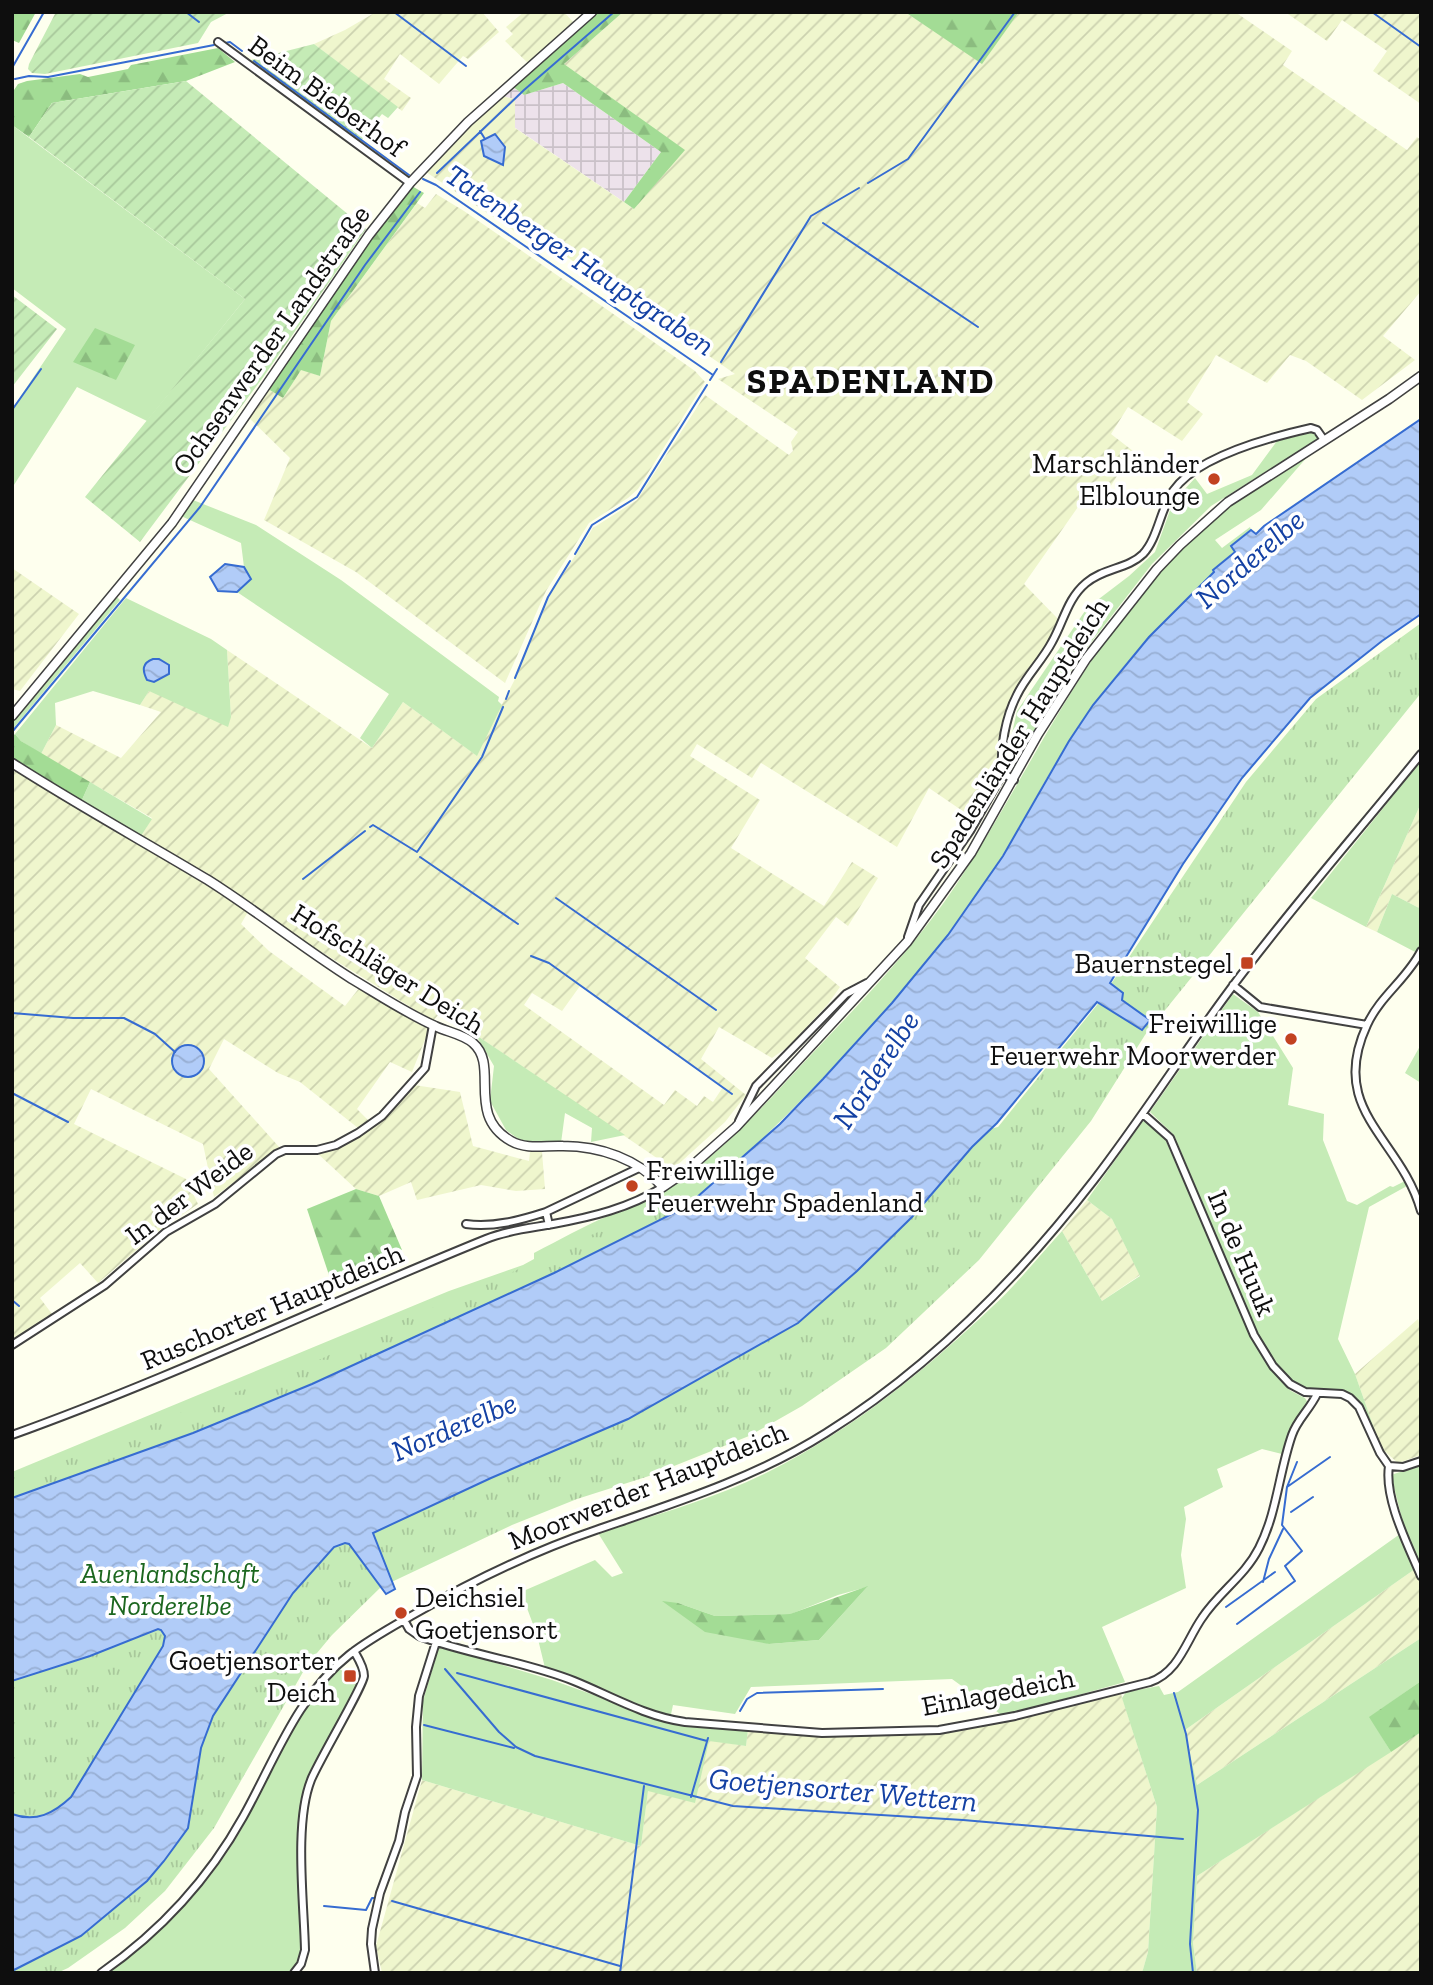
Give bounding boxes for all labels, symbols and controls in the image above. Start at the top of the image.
street label: Beim Bieberhof [242,28,413,165]
water label: Tatenberger Hauptgraben [439,156,721,364]
street label: Ochsenwerder Landstraße [165,199,377,481]
district label: SPADENLAND [747,360,995,402]
place label: Marschländer Elblounge [1032,447,1200,512]
marker: Marschländer Elblounge [1206,471,1222,487]
water label: Norderelbe [1188,502,1312,616]
street label: Spadenländer Hauptdeich [922,591,1116,874]
street label: Hofschläger Deich [285,896,491,1042]
place label: Bauernstegel [1074,947,1233,980]
marker: Bauernstegel [1239,955,1255,971]
water label: Norderelbe [825,1005,927,1135]
place label: Freiwillige Feuerwehr Moorwerder [990,1007,1277,1072]
marker: Freiwillige Feuerwehr Moorwerder [1283,1031,1299,1047]
street label: In der Weide [119,1134,259,1252]
place label: Freiwillige Feuerwehr Spadenland [646,1154,923,1219]
marker: Freiwillige Feuerwehr Spadenland [624,1178,640,1194]
street label: In de Huuk [1201,1185,1283,1321]
street label: Ruschorter Hauptdeich [136,1237,409,1377]
water label: Norderelbe [386,1385,522,1469]
street label: Moorwerder Hauptdeich [504,1415,792,1557]
park label: Auenlandschaft Norderelbe [79,1557,260,1622]
place label: Deichsiel Goetjensort [415,1581,558,1646]
marker: Deichsiel Goetjensort [393,1605,409,1621]
place label: Goetjensorter Deich [169,1644,336,1709]
street label: Einlagedeich [919,1661,1077,1723]
marker: Goetjensorter Deich [342,1668,358,1684]
water label: Goetjensorter Wettern [707,1760,979,1820]

